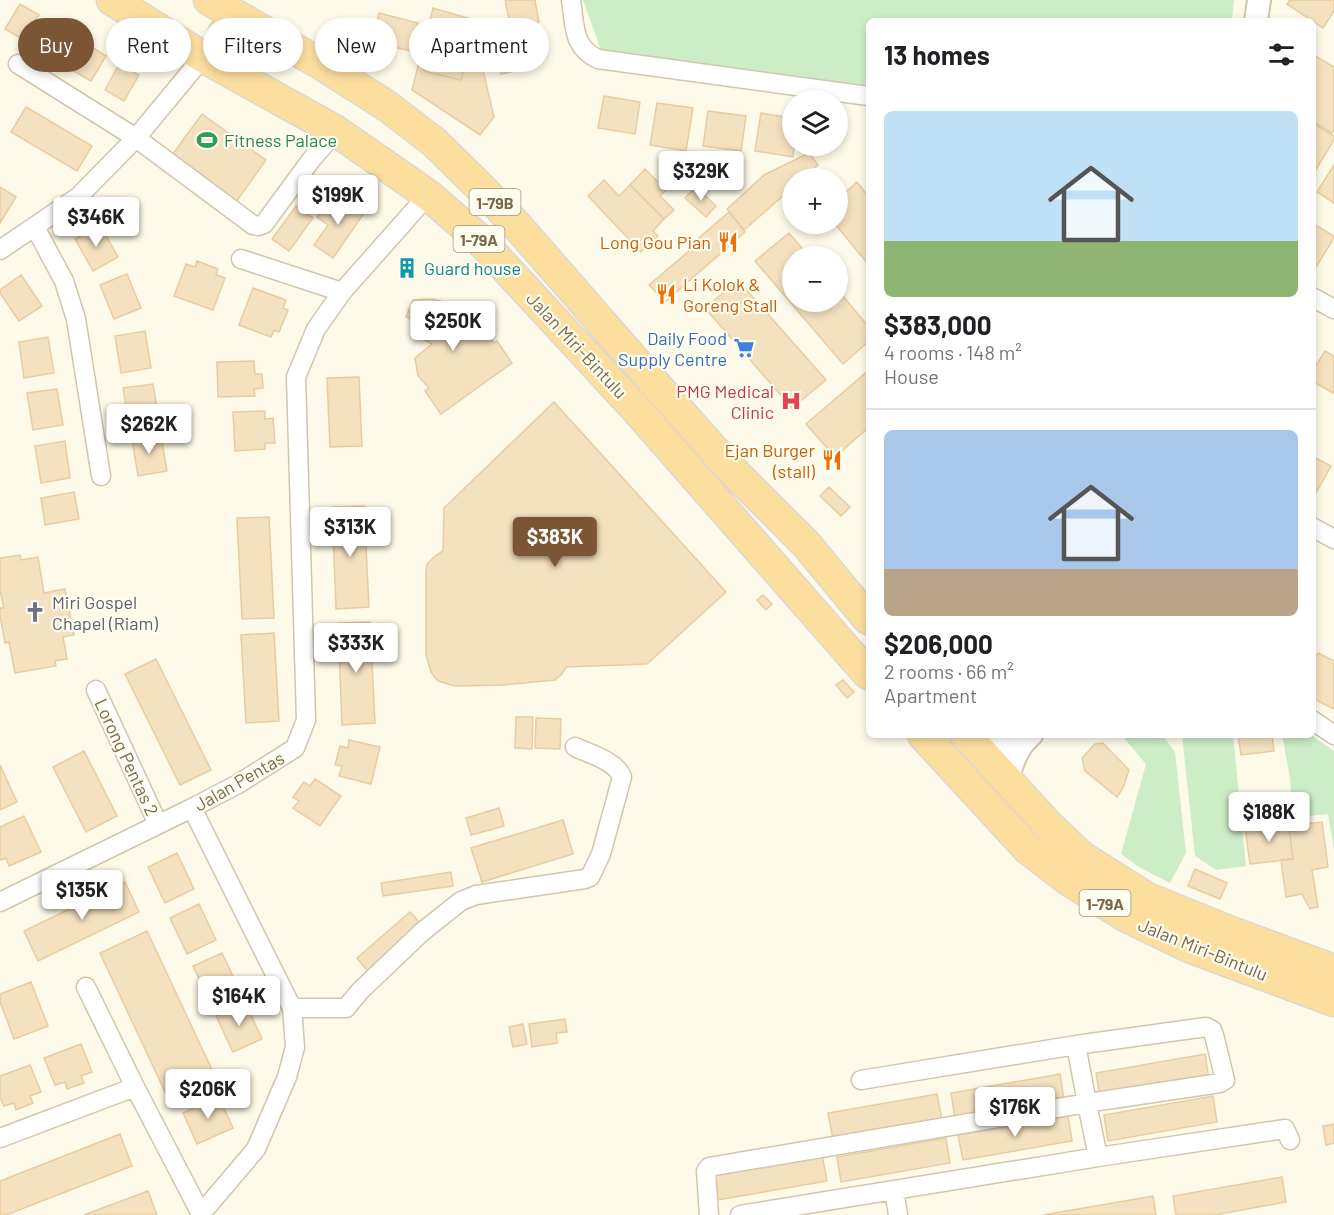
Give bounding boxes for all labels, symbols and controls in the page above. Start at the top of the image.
chip: Buy [18,18,94,72]
chip: Rent [106,18,191,72]
chip: Filters [203,18,303,72]
chip: New [315,18,397,72]
chip: Apartment [409,18,549,72]
icon: filters [1265,38,1298,71]
text: 13 homes [884,39,990,70]
map controls [782,90,848,312]
button: layers [782,90,848,156]
sports icon: Fitness Palace [195,128,219,152]
place label: Fitness Palace [224,129,337,151]
icon: home [1037,150,1145,258]
pin: $329K [659,151,743,202]
text: $329K [673,158,729,182]
button: + [782,168,848,234]
pin: $199K [296,175,380,226]
text: $199K [312,182,364,206]
road number: 1-79B [470,189,520,215]
pin: $346K [54,197,138,248]
text: $346K [67,204,125,228]
road number: 1-79A [454,226,504,252]
restaurant icon: Long Gou Pian [716,230,740,254]
place label: Long Gou Pian [600,231,711,253]
button: − [782,246,848,312]
building icon: Guard house [395,256,419,280]
place label: Guard house [424,257,521,279]
place label: Li Kolok & Goreng Stall [683,273,777,316]
restaurant icon: Li Kolok & Goreng Stall [654,282,678,306]
street label: Jalan Miri-Bintulu [522,287,632,403]
pin: $250K [411,301,495,352]
text: $250K [424,308,482,332]
text: $383,000 [884,309,992,340]
place label: Daily Food Supply Centre [618,327,727,370]
supermarket icon: Daily Food Supply Centre [732,336,756,360]
text: 4 rooms · 148 m² [884,340,1022,364]
text: House [884,364,939,388]
place label: PMG Medical Clinic [676,380,774,423]
hospital icon: PMG Medical Clinic [779,389,803,413]
pin: $262K [107,404,191,455]
text: $262K [120,411,178,435]
place label: Ejan Burger (stall) [724,439,815,482]
restaurant icon: Ejan Burger (stall) [820,448,844,472]
icon: home [1037,469,1145,577]
pin: $313K [308,507,392,558]
text: $313K [324,514,376,538]
pin: $383K [513,517,597,568]
text: $383K [527,524,583,548]
place label: Miri Gospel Chapel (Riam) [52,591,158,634]
church icon: Miri Gospel Chapel (Riam) [23,600,47,624]
pin: $333K [314,623,398,674]
text: $206,000 [884,628,993,659]
text: $333K [328,630,384,654]
text: 2 rooms · 66 m² [884,659,1014,683]
text: Apartment [884,683,977,707]
street label: Lorong Pentas 2 [90,695,164,819]
street label: Jalan Pentas [190,746,288,816]
pin: $188K [1227,792,1311,843]
text: $188K [1243,799,1295,823]
pin: $135K [40,870,124,921]
text: $135K [56,877,108,901]
road number: 1-79A [1080,890,1130,916]
street label: Jalan Miri-Bintulu [1135,913,1271,985]
pin: $164K [197,976,281,1027]
text: $164K [212,983,266,1007]
pin: $206K [166,1069,250,1120]
text: $206K [179,1076,237,1100]
pin: $176K [973,1087,1057,1138]
text: $176K [989,1094,1041,1118]

